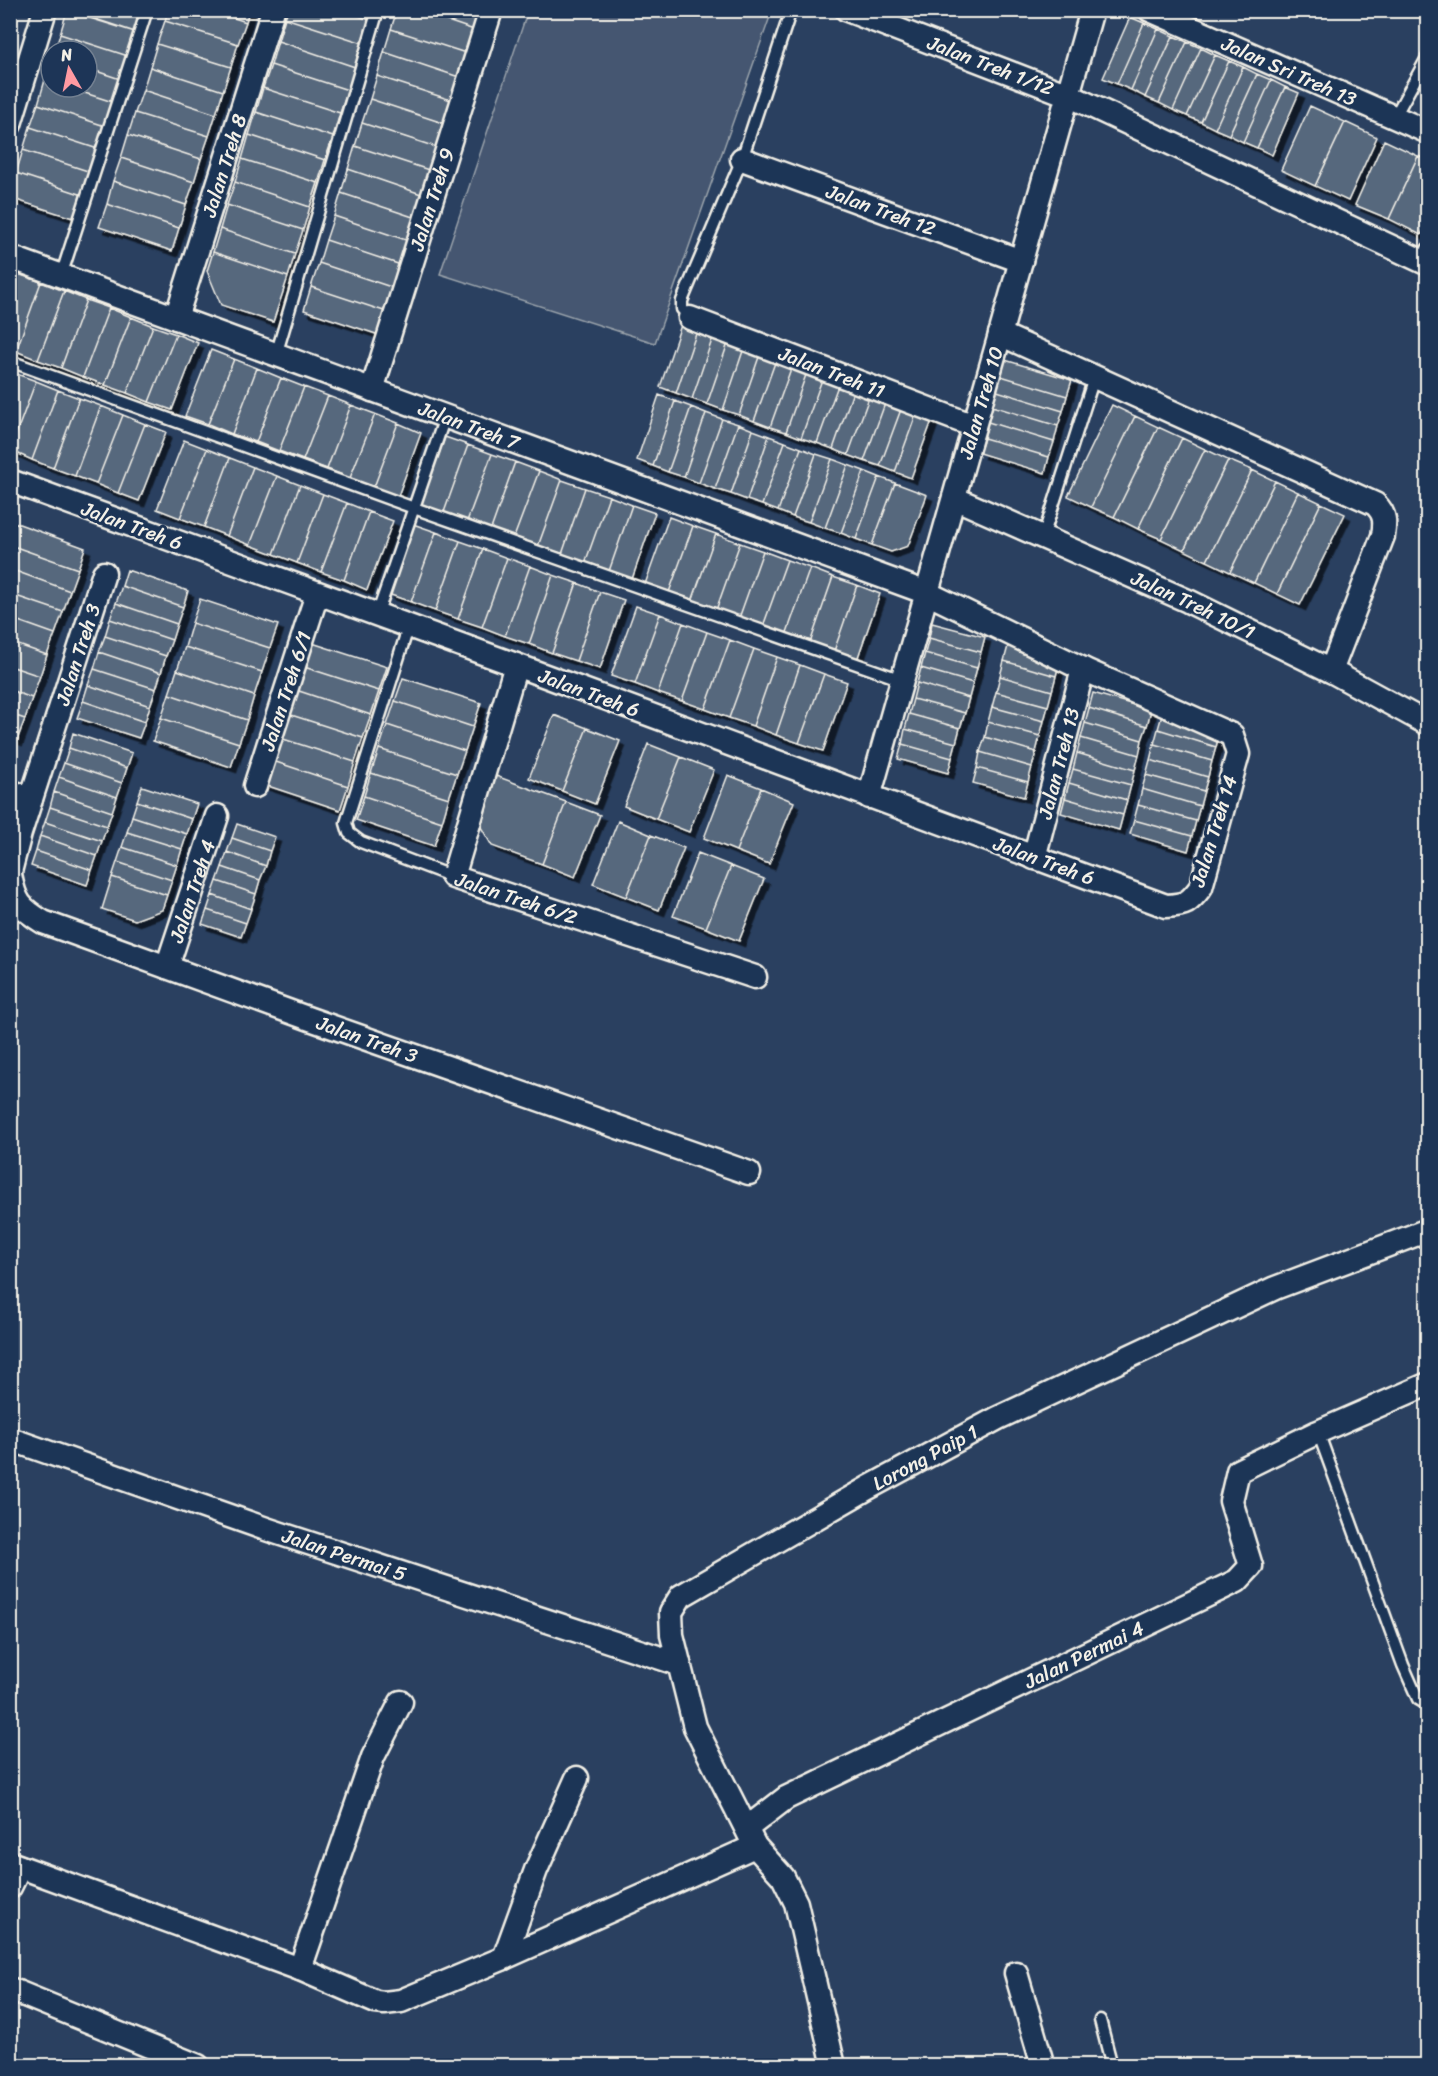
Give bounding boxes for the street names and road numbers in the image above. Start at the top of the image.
street label: Jalan Treh 1/12 [922,25,1059,106]
street label: Jalan Sri Treh 13 [1215,26,1362,116]
street label: Jalan Treh 8 [191,109,257,222]
street label: Jalan Treh 9 [399,143,464,256]
street label: Jalan Treh 12 [820,173,941,246]
street label: Jalan Treh 11 [773,336,890,408]
street label: Jalan Treh 10 [948,342,1013,464]
street label: Jalan Treh 7 [413,390,526,460]
street label: Jalan Treh 6 [76,491,188,560]
street label: Jalan Treh 10/1 [1125,560,1262,649]
street label: Jalan Treh 3 [45,599,111,711]
street label: Jalan Treh 6/1 [250,626,321,756]
street label: Jalan Treh 6 [533,658,645,727]
street label: Jalan Treh 13 [1027,704,1090,824]
street label: Jalan Treh 14 [1180,771,1248,892]
street label: Jalan Treh 6 [988,826,1100,895]
street label: Jalan Treh 4 [158,835,226,948]
street label: Jalan Treh 6/2 [450,861,583,935]
street label: Jalan Treh 3 [311,1005,423,1073]
street label: Lorong Paip 1 [866,1414,984,1500]
street label: Jalan Permai 5 [277,1518,411,1591]
street label: Jalan Permai 4 [1017,1611,1150,1699]

